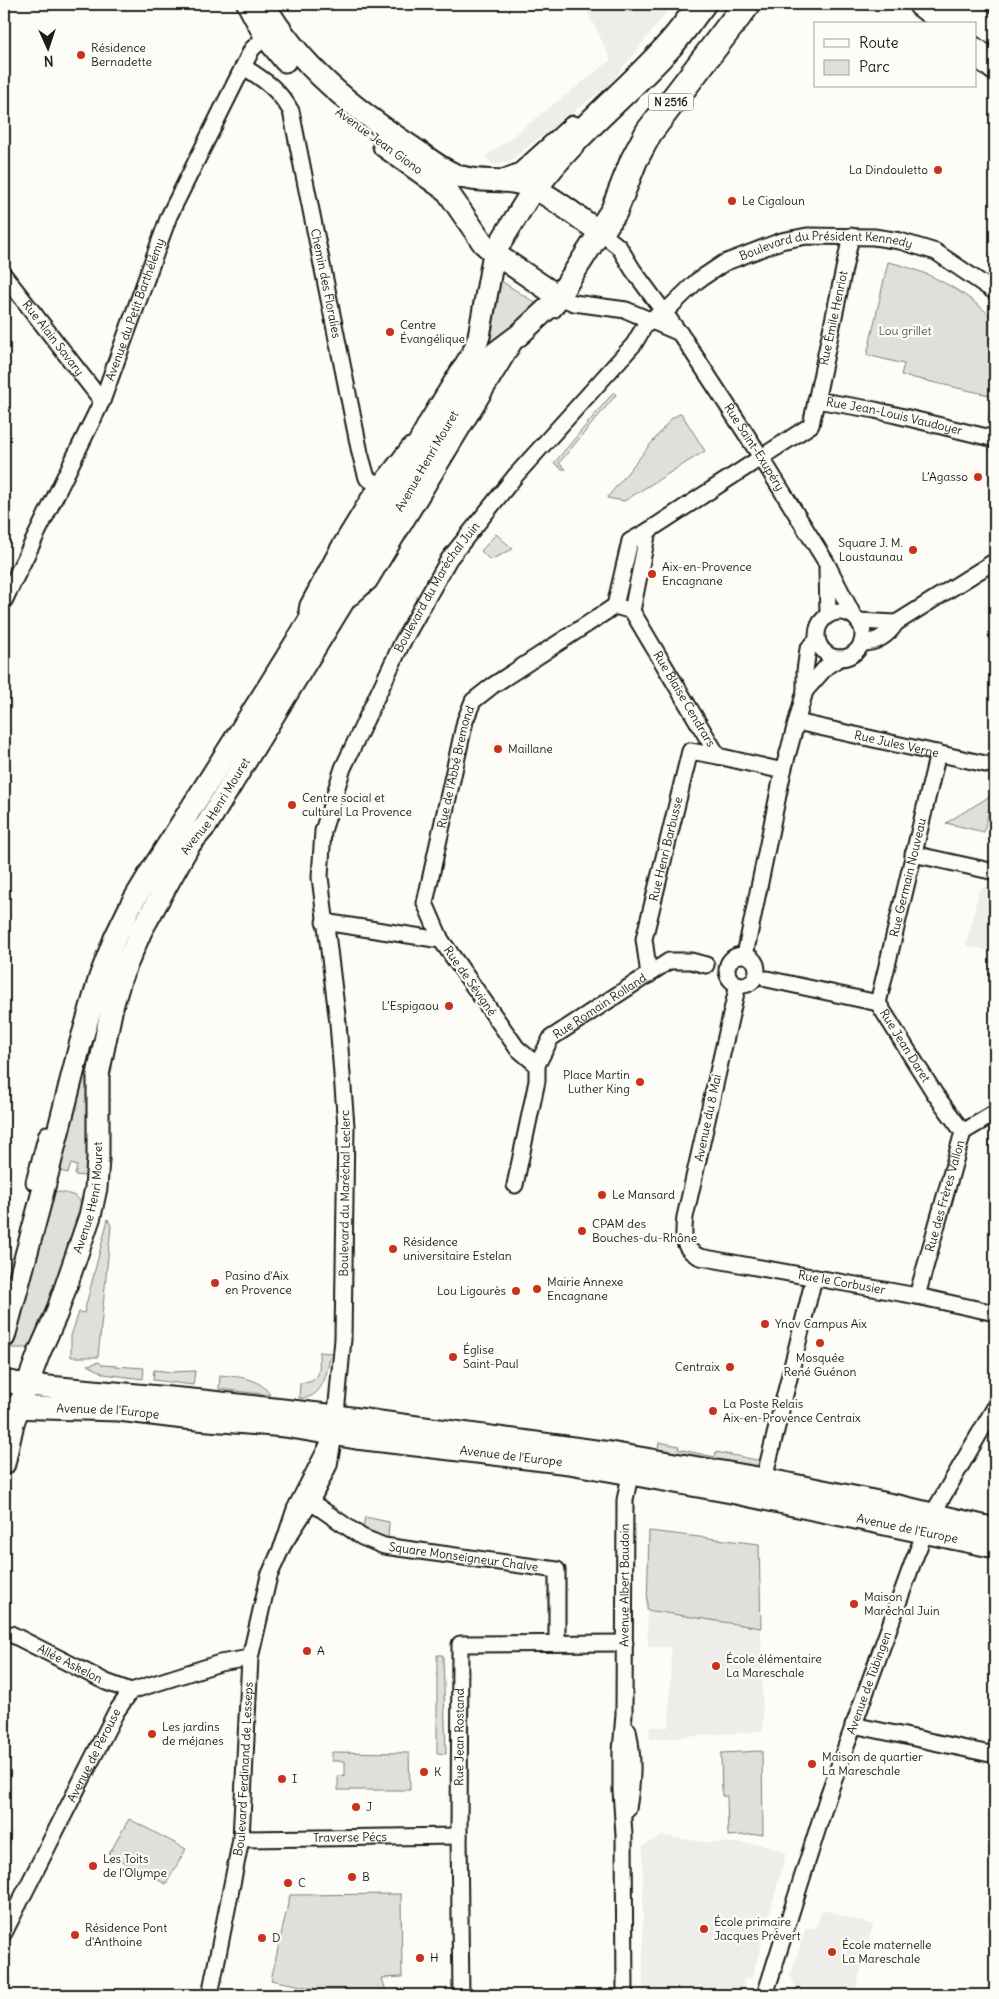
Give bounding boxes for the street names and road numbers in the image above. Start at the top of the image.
road number: N 2516 [648,94,694,110]
street label: Avenue Jean Giono [333,104,426,177]
street label: Chemin des Floralies [308,227,345,339]
street label: Boulevard du Président Kennedy [737,228,914,263]
street label: Avenue du Petit Barthélémy [102,236,167,383]
street label: Rue Émile Henriot [816,269,850,367]
street label: Rue Alain Savary [19,297,88,379]
street label: Rue Jean-Louis Vaudoyer [825,394,964,438]
street label: Rue Saint-Exupéry [721,401,788,493]
street label: Avenue Henri Mouret [391,408,461,514]
street label: Boulevard du Maréchal Juin [391,519,483,655]
street label: Rue Blaise Cendrars [650,648,719,749]
street label: Rue de l'Abbé Bremond [434,704,477,830]
street label: Rue Jules Verne [853,727,940,760]
street label: Avenue Henri Mouret [177,755,253,857]
street label: Rue Henri Barbusse [646,795,686,903]
street label: Rue Germain Nouveau [886,816,929,938]
street label: Rue de Sévigné [441,943,500,1019]
street label: Rue Romain Rolland [550,970,649,1042]
street label: Rue Jean Daret [877,1006,934,1085]
street label: Avenue du 8 Mai [691,1073,724,1163]
street label: Boulevard du Maréchal Leclerc [336,1109,353,1277]
street label: Rue des Frères Vallon [922,1138,967,1253]
street label: Avenue Henri Mouret [70,1142,105,1255]
street label: Rue le Corbusier [797,1267,887,1297]
street label: Avenue de l'Europe [56,1400,160,1422]
street label: Avenue de l'Europe [459,1442,563,1469]
street label: Avenue de l'Europe [855,1510,959,1546]
street label: Avenue Albert Baudoin [616,1523,632,1647]
street label: Square Monseigneur Chalve [388,1539,539,1574]
street label: Avenue de Tübingen [843,1629,894,1736]
street label: Allée Askelon [35,1641,105,1686]
street label: Boulevard Ferdinand de Lesseps [230,1682,256,1857]
street label: Rue Jean Rostand [451,1688,467,1786]
street label: Avenue de Pérouse [64,1706,124,1805]
street label: Traverse Pécs [313,1829,387,1845]

